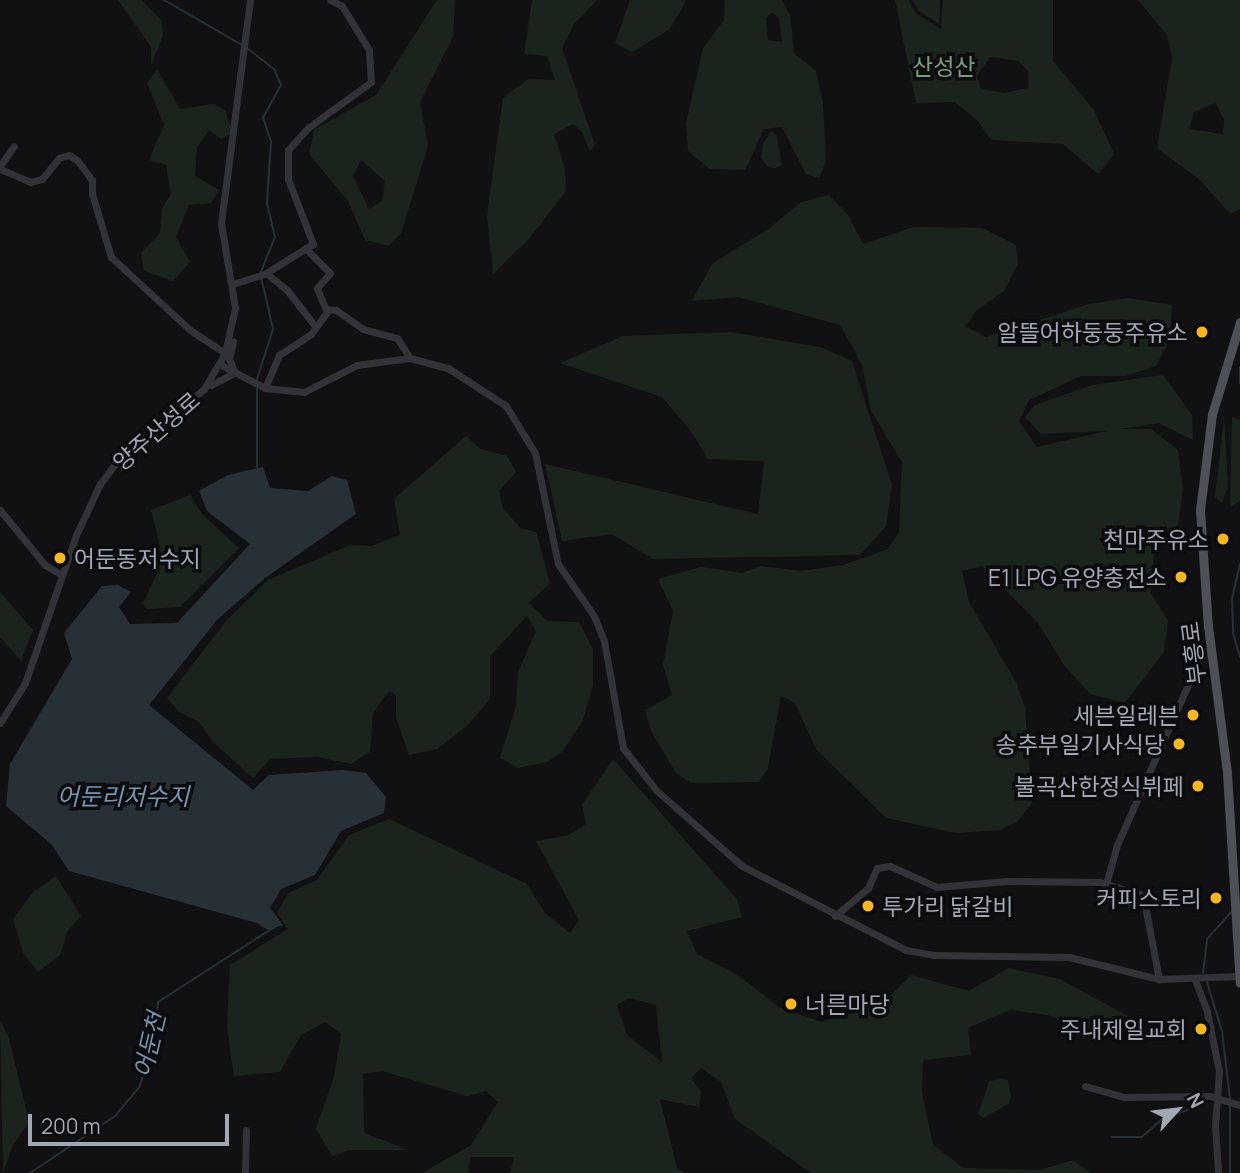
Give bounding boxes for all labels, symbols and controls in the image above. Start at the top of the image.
park label: 산성산 [912,52,976,80]
place label: 알뜰어하둥둥주유소 [998,318,1188,346]
marker: 알뜰어하둥둥주유소 [1194,324,1210,340]
street label: 양주산성로 [107,386,205,476]
place label: 천마주유소 [1103,525,1209,553]
marker: 천마주유소 [1215,531,1231,547]
place label: 어둔동저수지 [74,544,201,572]
marker: 어둔동저수지 [52,550,68,566]
place label: E1 LPG 유양충전소 [988,563,1167,591]
marker: E1 LPG 유양충전소 [1173,569,1189,585]
street label: 부흥로 [1175,620,1211,686]
place label: 세븐일레븐 [1073,701,1179,729]
marker: 세븐일레븐 [1185,707,1201,723]
place label: 송추부일기사식당 [996,730,1165,758]
marker: 송추부일기사식당 [1171,736,1187,752]
place label: 불곡산한정식뷔페 [1015,772,1184,800]
marker: 불곡산한정식뷔페 [1190,778,1206,794]
water label: 어둔리저수지 [57,782,189,810]
place label: 커피스토리 [1096,884,1202,912]
marker: 커피스토리 [1208,890,1224,906]
place label: 투가리 닭갈비 [882,892,1014,920]
marker: 투가리 닭갈비 [860,898,876,914]
place label: 너른마당 [805,990,890,1018]
marker: 너른마당 [783,996,799,1012]
water label: 어둔천 [128,1009,170,1081]
place label: 주내제일교회 [1060,1015,1187,1043]
marker: 주내제일교회 [1193,1021,1209,1037]
north arrow [1142,1075,1212,1145]
text: N [1181,1088,1210,1112]
scale bar [32,1100,233,1144]
text: 200 m [41,1112,101,1140]

